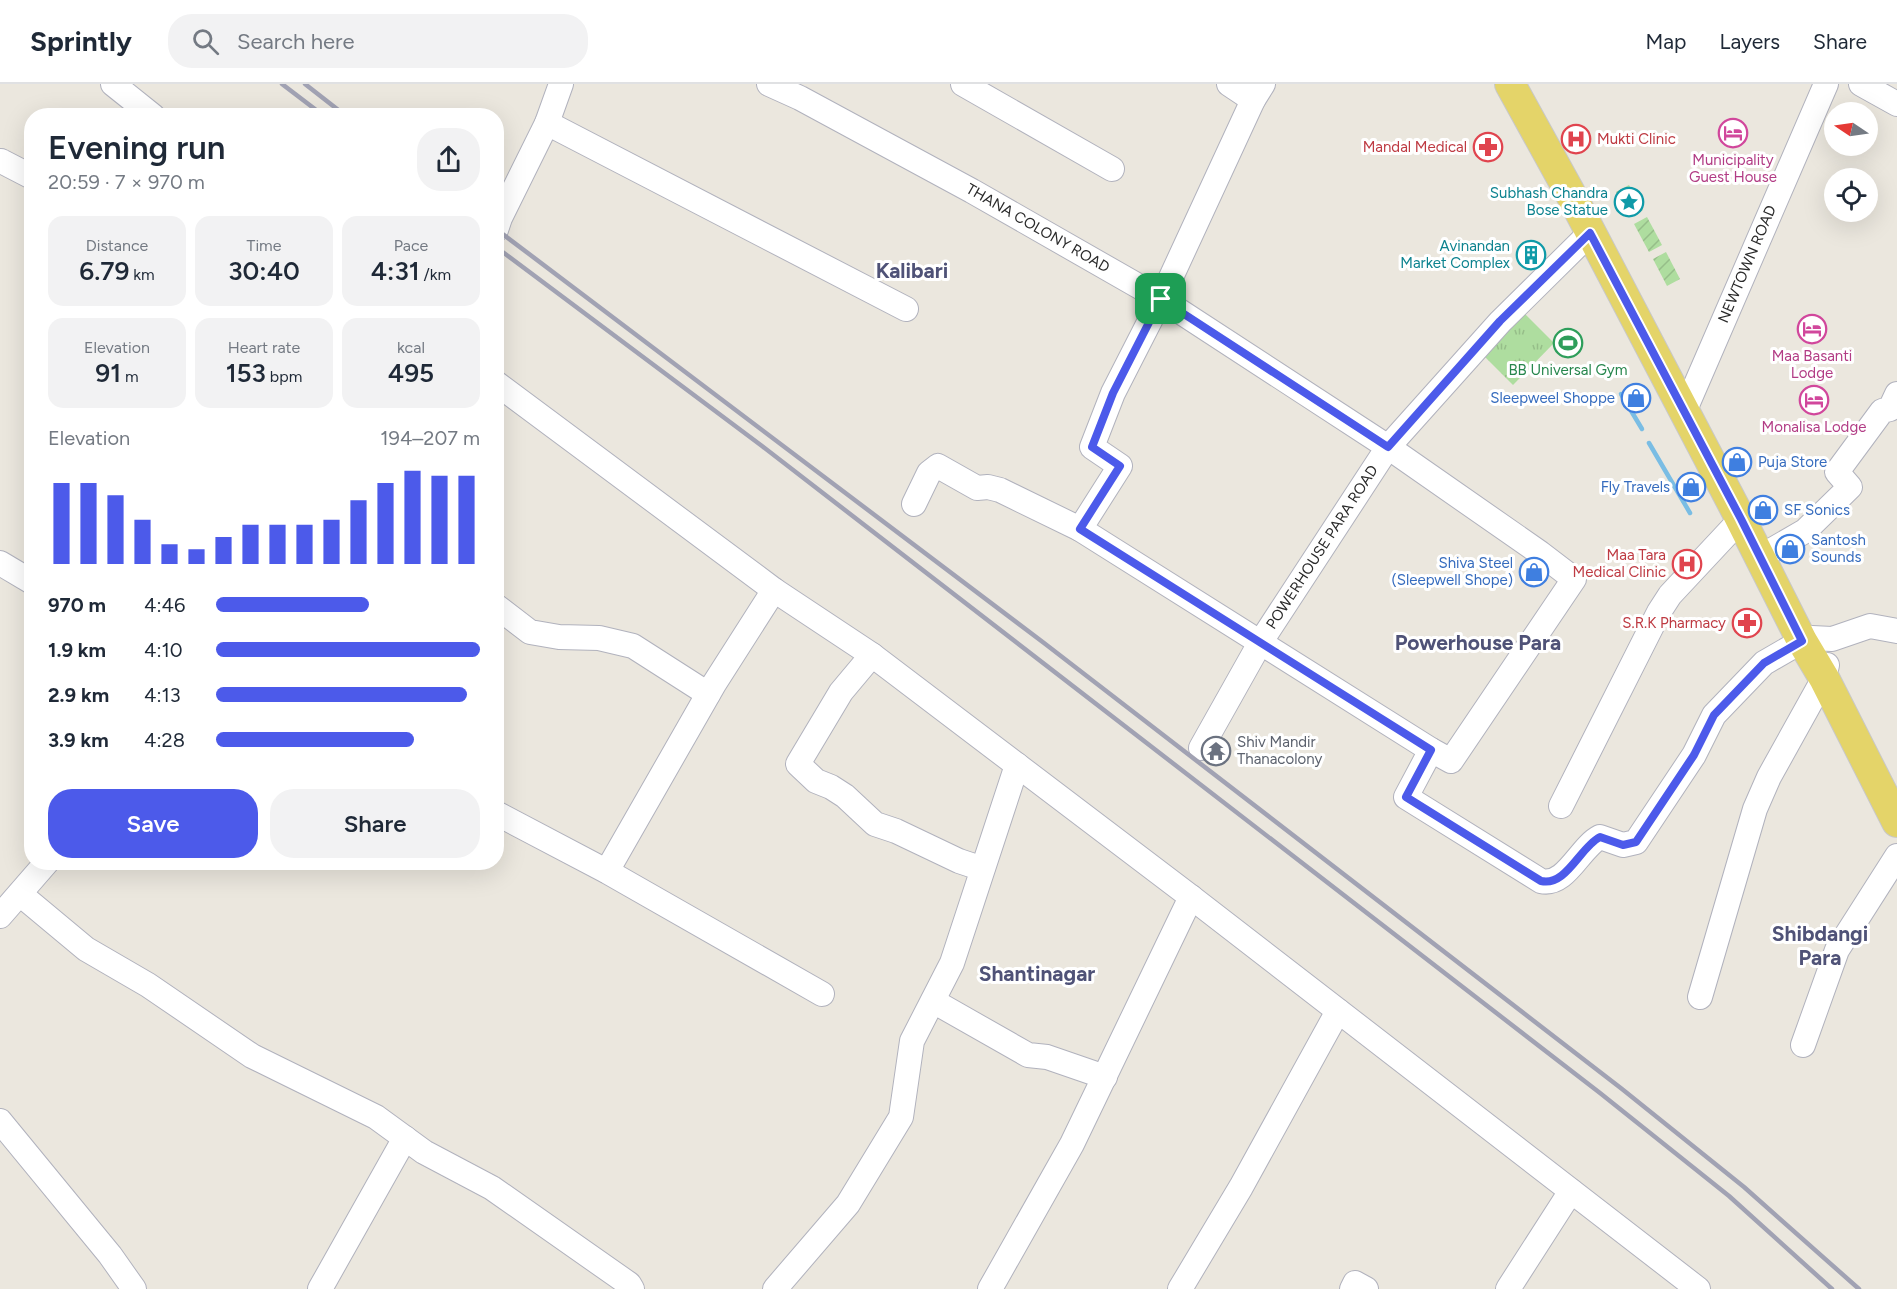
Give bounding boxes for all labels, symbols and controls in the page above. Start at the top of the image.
search box [168,14,588,68]
text: Sprintly [30,24,132,58]
icon: search [189,25,222,58]
text: Search here [237,28,354,55]
text: Map [1646,29,1686,54]
text: Layers [1719,29,1780,54]
text: Share [1813,29,1867,54]
north arrow [1824,102,1878,156]
map controls [1824,102,1878,222]
hotel icon: Municipality Guest House [1717,117,1749,149]
hospital icon: Mukti Clinic [1560,123,1592,155]
text: Evening run [48,128,225,167]
button: share [417,128,480,191]
place label: Mukti Clinic [1597,130,1676,148]
pharmacy icon: Mandal Medical [1472,131,1504,163]
place label: Mandal Medical [1363,138,1467,156]
place label: Municipality Guest House [1689,151,1777,186]
button: locate [1824,168,1878,222]
text: 20:59 · 7 × 970 m [48,170,205,194]
street label: THANA COLONY ROAD [963,180,1113,276]
place label: Subhash Chandra Bose Statue [1490,184,1608,219]
place icon: Subhash Chandra Bose Statue [1613,186,1645,218]
street label: NEWTOWN ROAD [1714,203,1780,325]
text: Distance [86,236,148,255]
text: Time [247,236,281,255]
text: Pace [394,236,428,255]
place label: Avinandan Market Complex [1400,237,1510,272]
building icon: Avinandan Market Complex [1515,239,1547,271]
text: 6.79 [79,255,129,287]
text: 30:40 [228,255,300,287]
text: 4:31 [371,255,420,287]
district label: Kalibari [876,258,948,283]
text: km [129,265,155,284]
text: /km [420,265,451,284]
pin [1135,273,1186,324]
icon: arrive [1144,282,1177,315]
hotel icon: Maa Basanti Lodge [1796,313,1828,345]
sports icon: BB Universal Gym [1552,327,1584,359]
text: Elevation [84,338,150,357]
text: Heart rate [228,338,300,357]
text: kcal [397,338,425,357]
place label: Maa Basanti Lodge [1772,347,1852,382]
text: 91 [95,357,121,389]
text: 153 [226,357,266,389]
text: 495 [388,357,434,389]
place label: BB Universal Gym [1508,361,1628,379]
text: m [121,367,139,386]
text: bpm [266,367,302,386]
shop icon: Sleepweel Shoppe [1620,382,1652,414]
hotel icon: Monalisa Lodge [1798,384,1830,416]
place label: Sleepweel Shoppe [1490,389,1615,407]
place label: Monalisa Lodge [1762,418,1866,436]
text: Elevation [48,426,130,450]
text: 194–207 m [380,426,480,450]
shop icon: Puja Store [1721,446,1753,478]
place label: Puja Store [1758,453,1827,471]
street label: POWERHOUSE PARA ROAD [1262,462,1382,632]
shop icon: Fly Travels [1675,471,1707,503]
place label: Fly Travels [1601,478,1670,496]
shop icon: SF Sonics [1747,494,1779,526]
place label: SF Sonics [1784,501,1850,519]
place label: Santosh Sounds [1811,531,1866,566]
shop icon: Santosh Sounds [1774,533,1806,565]
place label: Maa Tara Medical Clinic [1573,546,1666,581]
hospital icon: Maa Tara Medical Clinic [1671,548,1703,580]
place label: Shiva Steel (Sleepwell Shope) [1392,554,1513,589]
shop icon: Shiva Steel (Sleepwell Shope) [1518,556,1550,588]
text: 970 m [48,593,106,617]
text: 4:46 [144,593,185,617]
pharmacy icon: S.R.K Pharmacy [1731,607,1763,639]
place label: S.R.K Pharmacy [1622,614,1726,632]
district label: Powerhouse Para [1395,630,1561,655]
text: 1.9 km [48,638,106,662]
text: 4:10 [144,638,183,662]
text: 2.9 km [48,683,109,707]
text: 4:13 [144,683,181,707]
text: 3.9 km [48,728,109,752]
text: 4:28 [144,728,185,752]
place label: Shiv Mandir Thanacolony [1237,733,1322,768]
temple icon: Shiv Mandir Thanacolony [1200,735,1232,767]
button: Save [48,789,258,858]
button: Share [270,789,480,858]
district label: Shibdangi Para [1772,921,1868,970]
district label: Shantinagar [979,961,1095,986]

